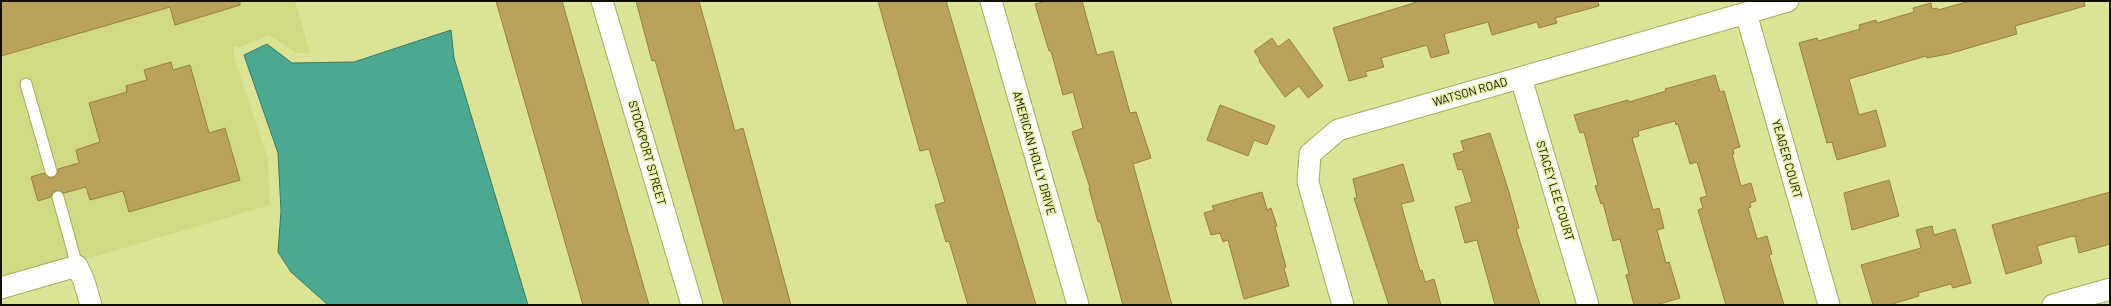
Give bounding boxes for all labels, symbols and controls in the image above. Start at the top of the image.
street label: WATSON ROAD [1431,74,1509,108]
street label: AMERICAN HOLLY DRIVE [1011,89,1059,216]
street label: STOCKPORT STREET [626,99,670,207]
street label: YEAGER COURT [1770,117,1806,200]
street label: STACEY LEE COURT [1534,139,1578,243]

